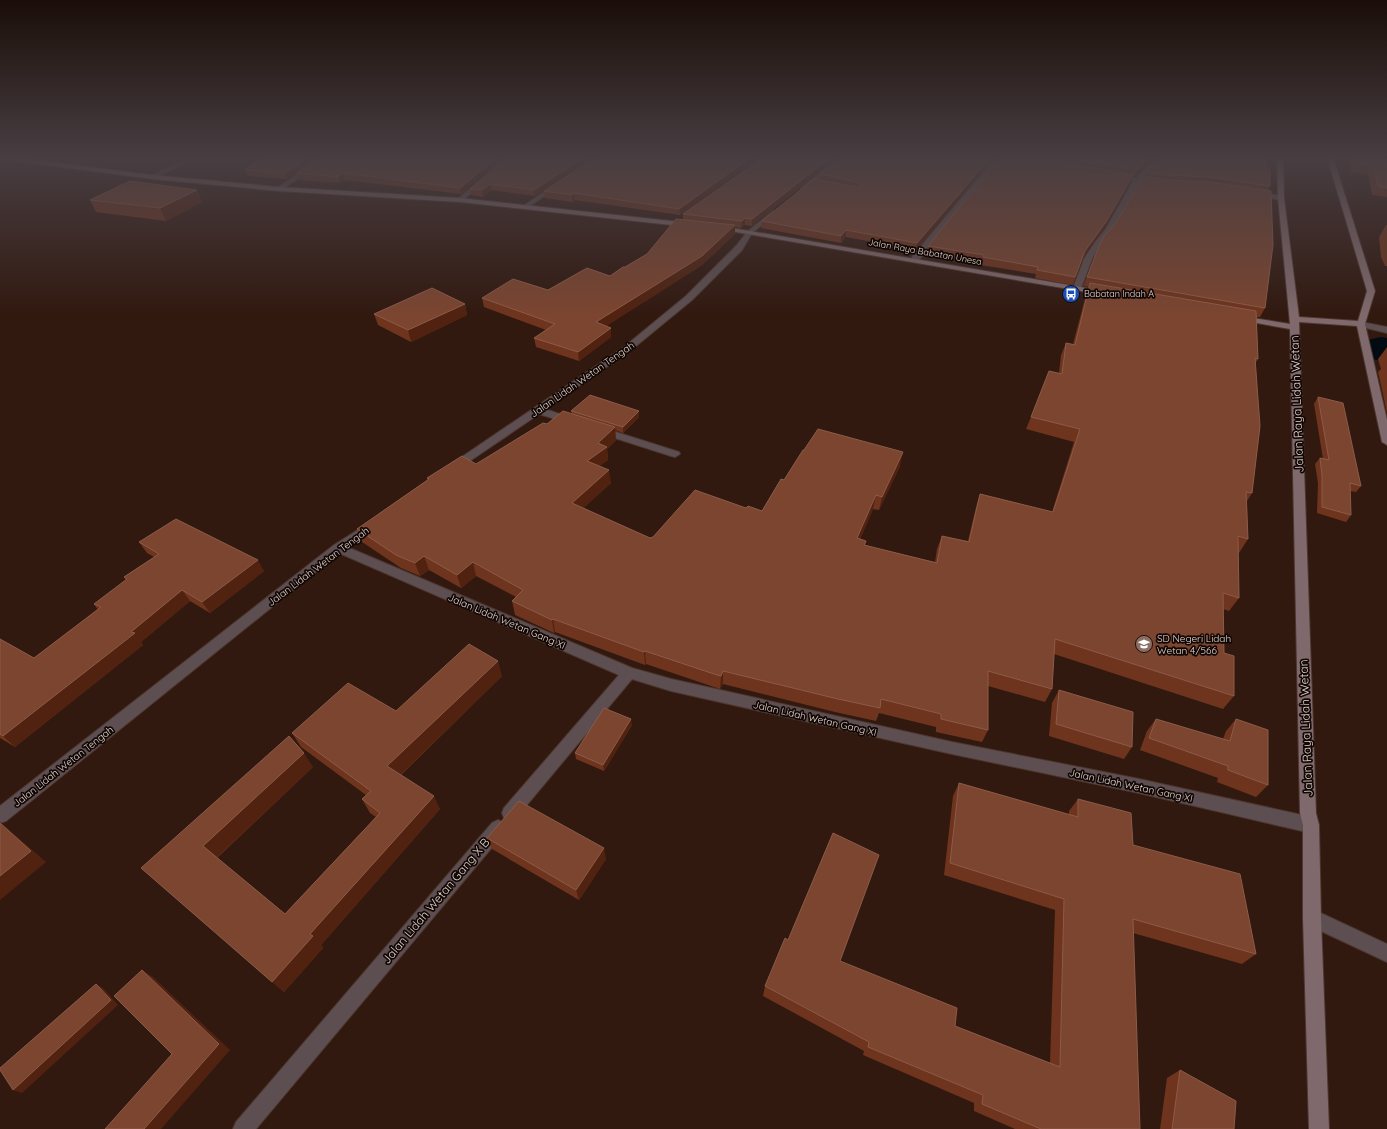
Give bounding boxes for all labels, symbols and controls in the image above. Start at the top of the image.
street label: Jalan Raya Babatan Unesa [867,236,983,267]
bus stop icon: Babatan Indah A [1061,284,1081,304]
place label: Babatan Indah A [1084,288,1154,299]
street label: Jalan Raya Lidah Wetan [1287,335,1306,473]
street label: Jalan Lidah Wetan Tengah [528,339,637,420]
street label: Jalan Lidah Wetan Tengah [265,524,372,609]
street label: Jalan Lidah Wetan Gang XI [446,591,567,652]
place label: SD Negeri Lidah Wetan 4/566 [1157,632,1231,657]
school or university icon: SD Negeri Lidah Wetan 4/566 [1134,634,1154,654]
street label: Jalan Raya Lidah Wetan [1296,659,1315,797]
street label: Jalan Lidah Wetan Gang XI [752,698,878,739]
street label: Jalan Lidah Wetan Tengah [10,723,116,810]
street label: Jalan Lidah Wetan Gang XI [1068,766,1194,805]
street label: Jalan Lidah Wetan Gang X B [379,835,493,967]

